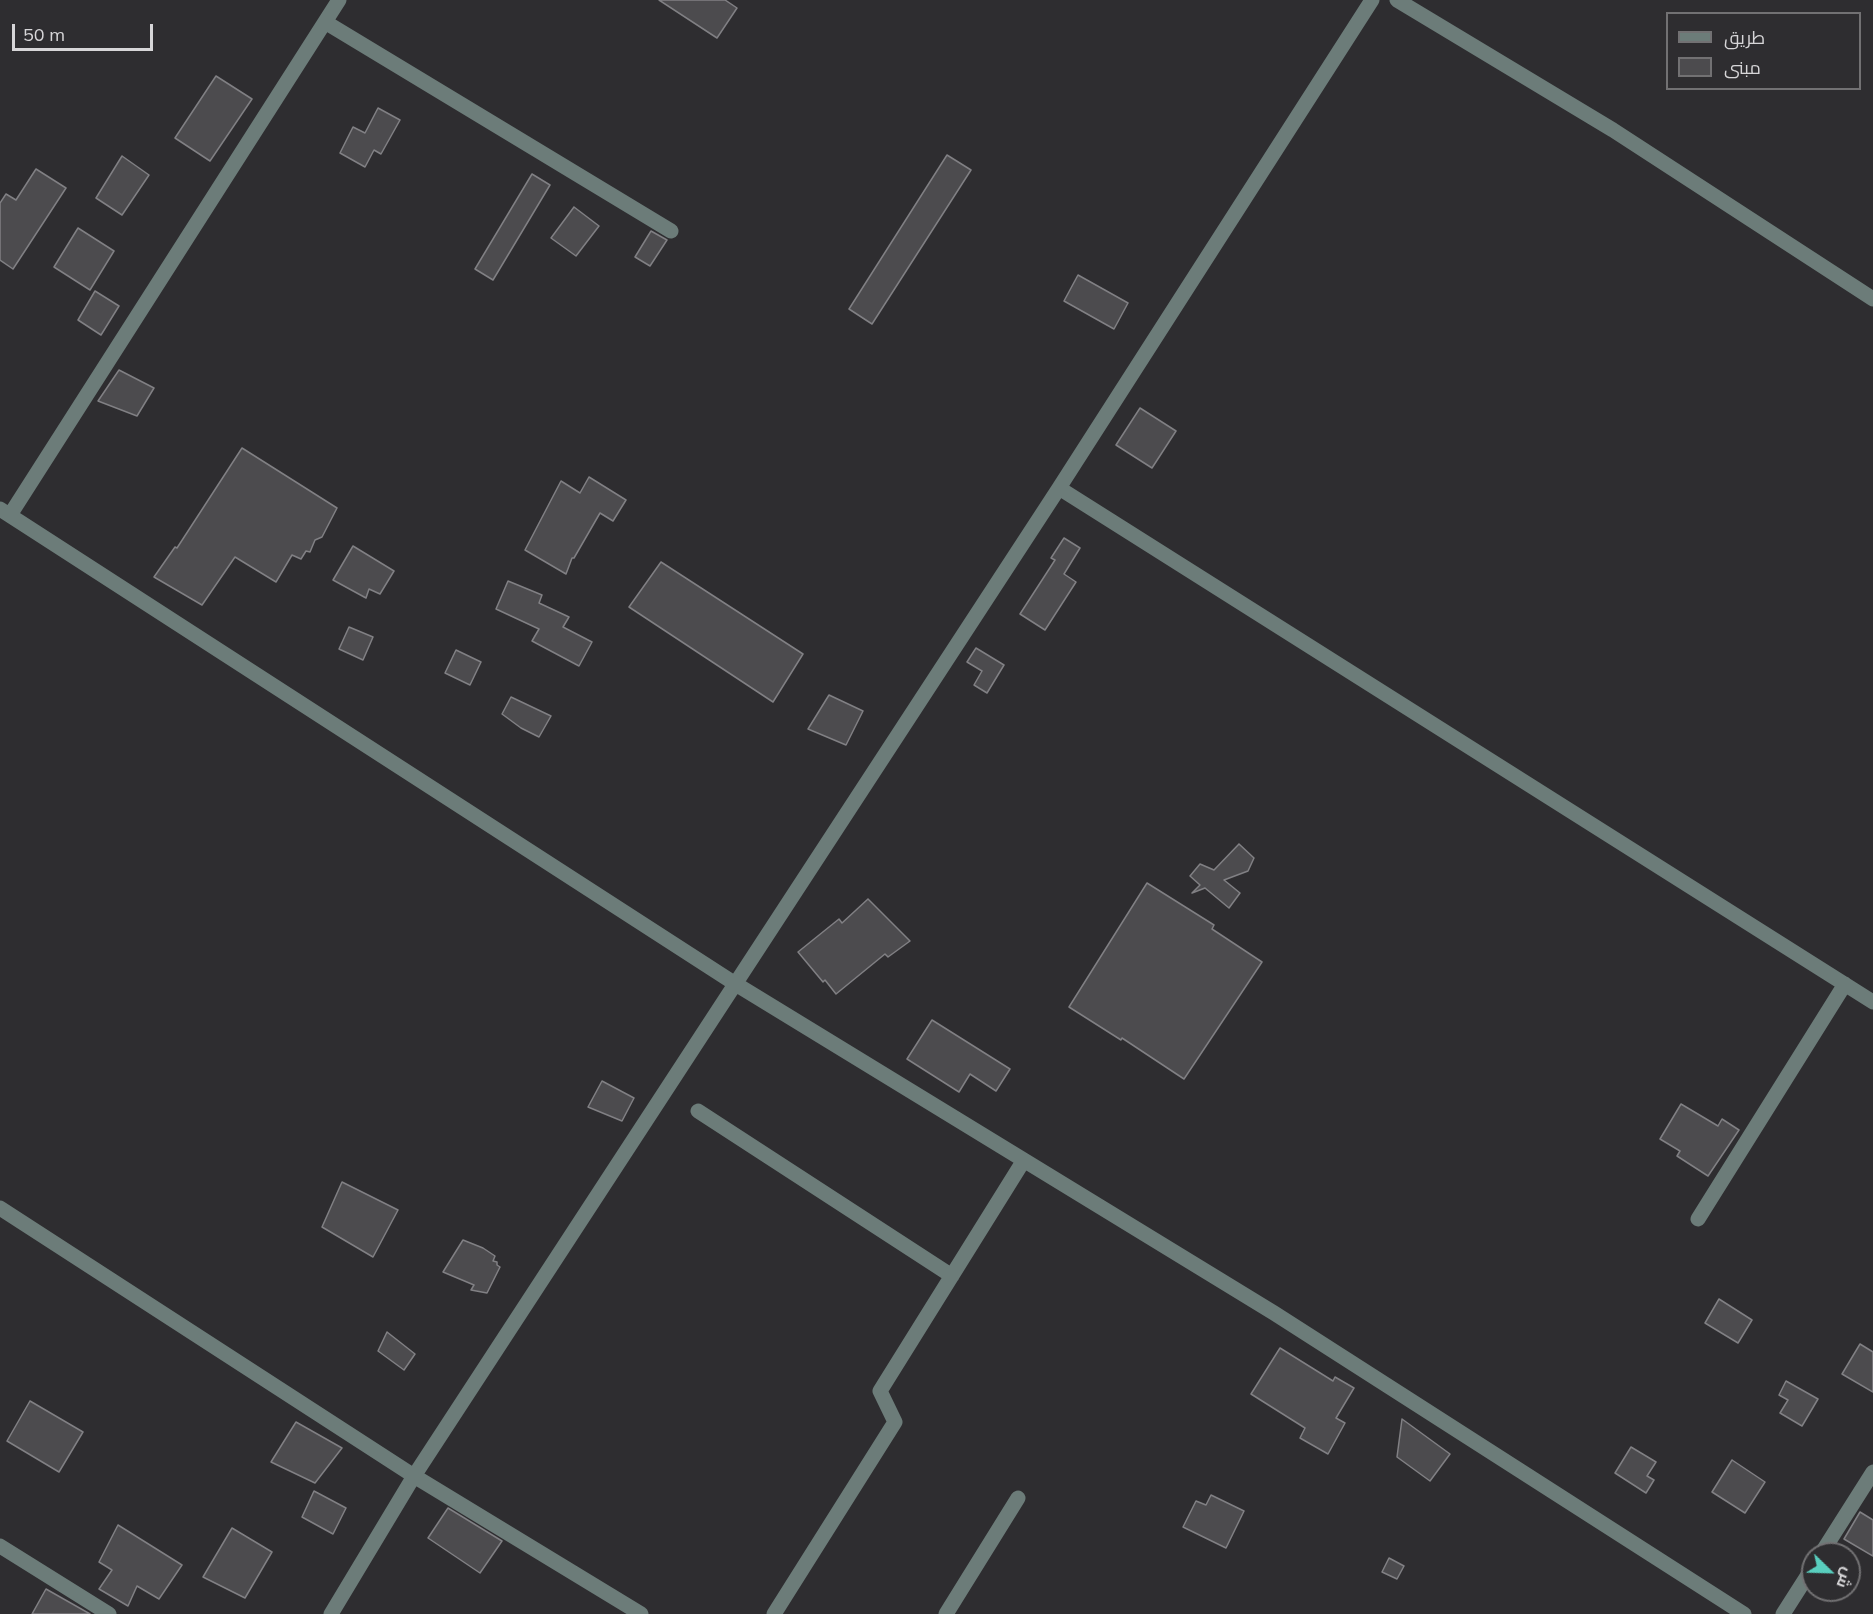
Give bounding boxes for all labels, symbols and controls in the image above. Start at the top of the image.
scale bar [15,12,156,50]
legend [1666,12,1861,90]
text: 50 m [23,23,65,46]
text: طريق [1724,26,1765,49]
text: مبنى [1724,56,1761,79]
north arrow [1801,1542,1861,1602]
text: ش [1833,1565,1859,1592]

